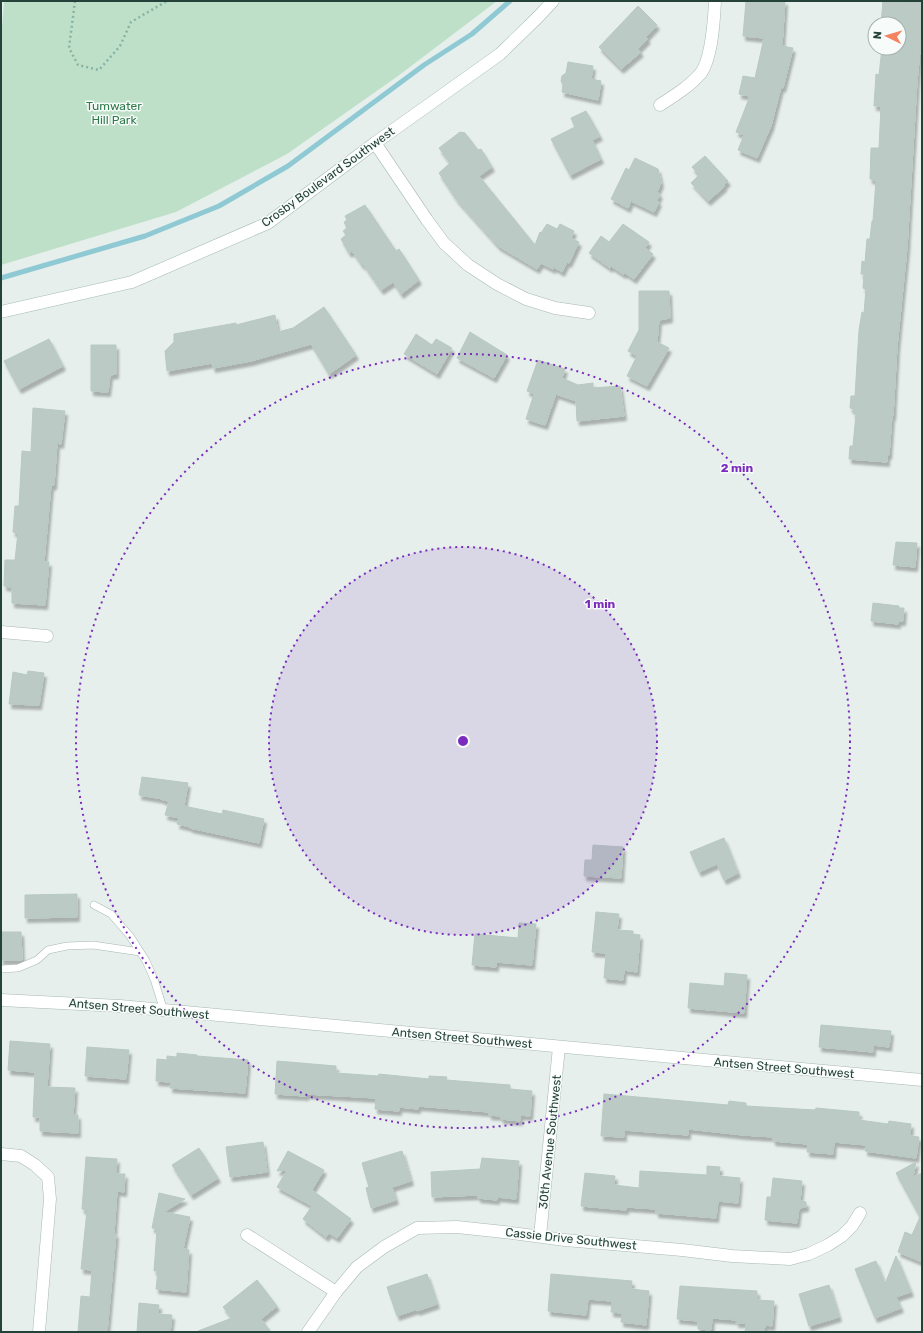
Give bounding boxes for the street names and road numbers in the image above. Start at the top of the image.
street label: Crosby Boulevard Southwest [259,124,398,230]
street label: Antsen Street Southwest [68,996,210,1022]
street label: Antsen Street Southwest [391,1025,533,1051]
street label: Antsen Street Southwest [713,1055,855,1081]
street label: 30th Avenue Southwest [536,1074,564,1210]
street label: Cassie Drive Southwest [505,1225,638,1253]

